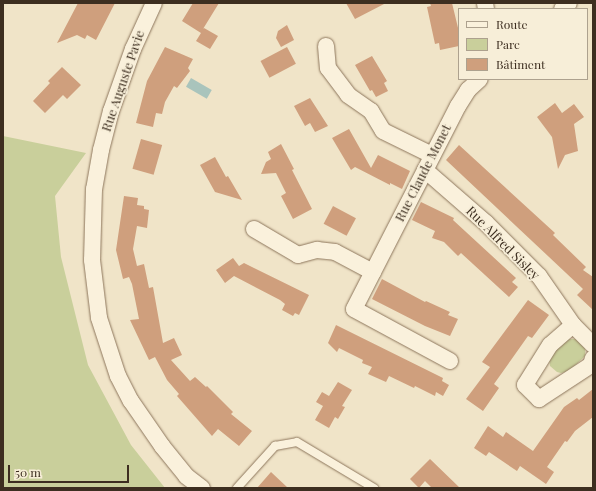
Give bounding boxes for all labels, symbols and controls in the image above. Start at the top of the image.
legend [458,8,588,80]
text: Route [496,16,528,32]
street label: Rue Auguste Pavie [98,28,148,134]
text: Parc [496,36,520,52]
text: Bâtiment [496,56,545,72]
street label: Rue Claude Monet [392,122,454,224]
street label: Rue Alfred Sisley [463,203,543,283]
scale bar [10,457,131,483]
text: 50 m [15,464,41,480]

